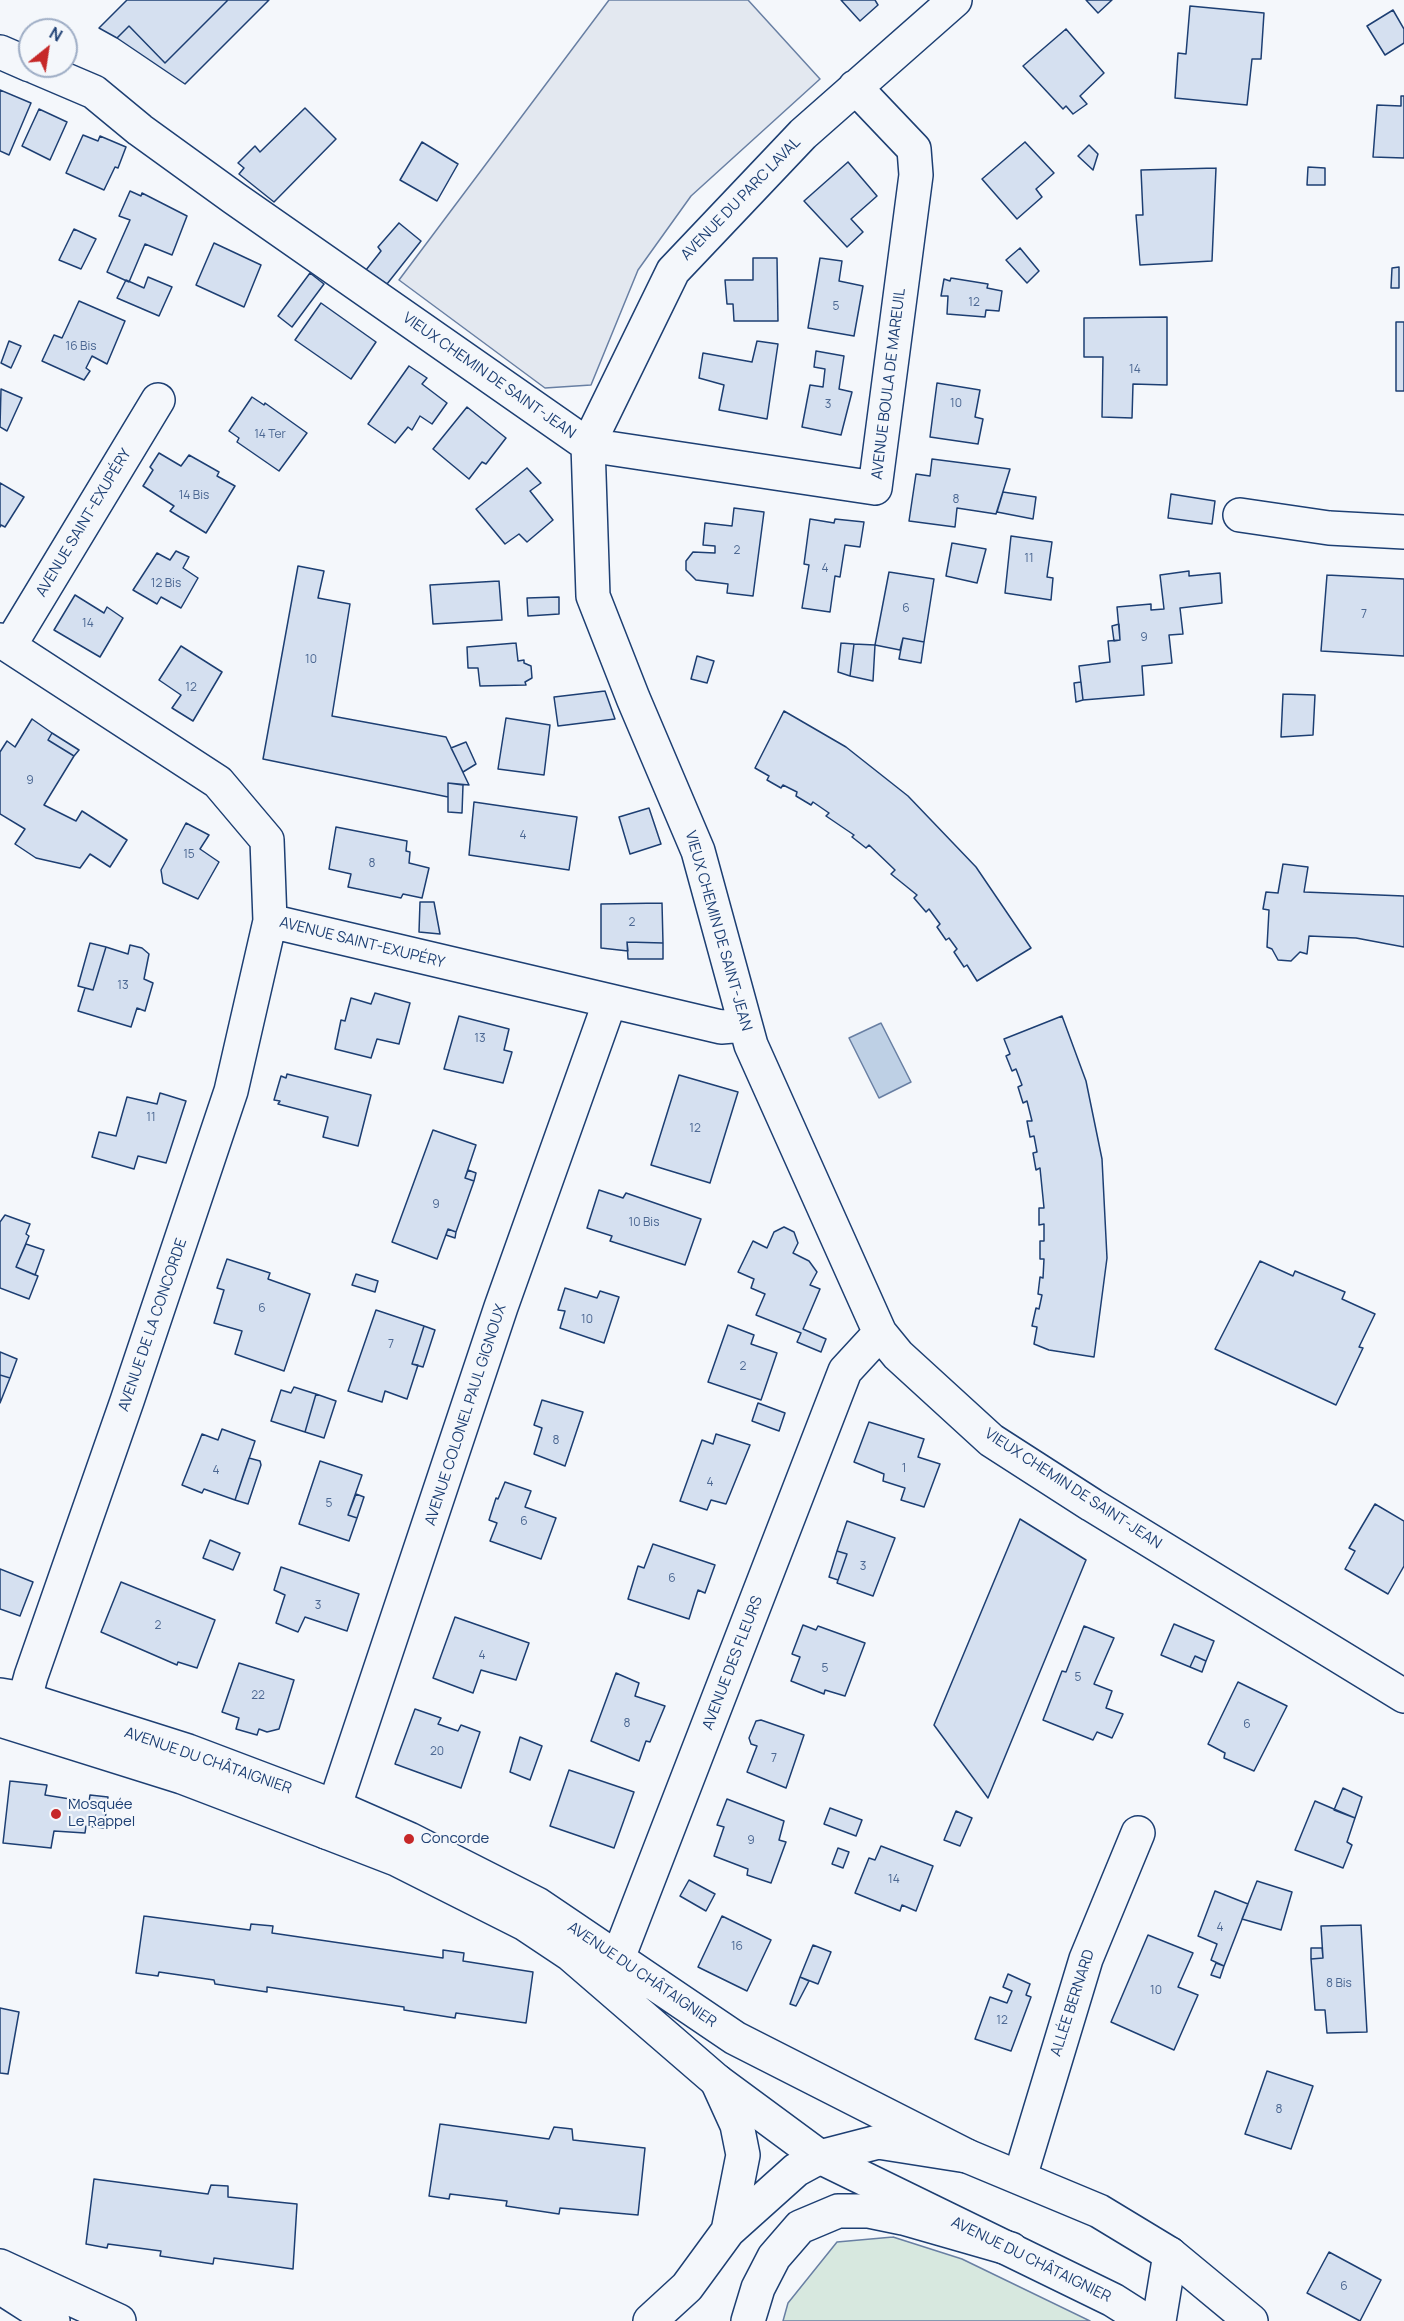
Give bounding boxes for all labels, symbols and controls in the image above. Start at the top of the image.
north arrow [18,18,78,78]
text: N [46,22,66,47]
street label: AVENUE DU PARC LAVAL [678,134,804,264]
street label: AVENUE BOULA DE MAREUIL [868,287,910,481]
house number: 12 [968,296,980,310]
house number: 5 [833,300,839,314]
street label: VIEUX CHEMIN DE SAINT-JEAN [399,309,579,443]
house number: 16 Bis [66,340,96,354]
house number: 14 [1129,363,1141,377]
house number: 10 [950,397,962,411]
house number: 3 [825,398,831,412]
house number: 14 Ter [254,428,286,442]
street label: AVENUE SAINT-EXUPÉRY [33,446,135,600]
house number: 14 Bis [179,489,209,503]
house number: 8 [953,493,959,507]
house number: 2 [734,544,740,558]
house number: 11 [1024,552,1034,566]
house number: 4 [821,562,829,576]
house number: 12 Bis [151,577,181,591]
house number: 6 [902,602,910,616]
house number: 7 [1361,608,1367,622]
house number: 14 [82,617,94,631]
house number: 9 [1140,631,1148,645]
house number: 10 [305,653,317,667]
house number: 12 [185,681,197,695]
house number: 9 [26,774,34,788]
house number: 4 [519,829,527,843]
street label: VIEUX CHEMIN DE SAINT-JEAN [681,829,755,1033]
house number: 15 [183,848,195,862]
house number: 8 [369,857,375,871]
street label: AVENUE SAINT-EXUPÉRY [278,914,446,972]
house number: 2 [629,916,635,930]
house number: 13 [117,979,129,993]
house number: 13 [474,1032,486,1046]
house number: 11 [146,1111,156,1125]
house number: 12 [689,1122,701,1136]
house number: 9 [432,1198,440,1212]
house number: 10 Bis [629,1216,659,1230]
street label: AVENUE DE LA CONCORDE [115,1236,191,1414]
house number: 6 [258,1302,266,1316]
street label: AVENUE COLONEL PAUL GIGNOUX [422,1302,510,1528]
house number: 10 [581,1313,593,1327]
house number: 7 [388,1338,394,1352]
house number: 2 [740,1360,746,1374]
street label: VIEUX CHEMIN DE SAINT-JEAN [981,1425,1165,1553]
house number: 8 [553,1434,559,1448]
house number: 1 [902,1462,906,1476]
house number: 4 [212,1464,220,1478]
house number: 4 [706,1476,714,1490]
house number: 5 [326,1497,332,1511]
house number: 6 [520,1515,528,1529]
house number: 3 [860,1560,866,1574]
house number: 6 [668,1572,676,1586]
street label: AVENUE DES FLEURS [699,1594,767,1732]
house number: 3 [315,1599,321,1613]
house number: 2 [155,1619,161,1633]
house number: 4 [478,1649,486,1663]
house number: 5 [822,1662,828,1676]
house number: 5 [1075,1671,1081,1685]
house number: 22 [251,1689,265,1703]
house number: 8 [624,1717,630,1731]
house number: 6 [1243,1718,1251,1732]
street label: AVENUE DU CHÂTAIGNIER [122,1724,294,1798]
house number: 20 [430,1745,444,1759]
house number: 7 [771,1752,777,1766]
place label: Mosquée Le Rappel [68,1796,135,1831]
marker: Mosquée Le Rappel [49,1807,63,1821]
place label: Concorde [421,1830,489,1848]
marker: Concorde [402,1832,416,1846]
house number: 9 [747,1834,755,1848]
house number: 14 [888,1873,900,1887]
street label: AVENUE DU CHÂTAIGNIER [564,1918,720,2032]
house number: 4 [1216,1921,1224,1935]
house number: 16 [731,1940,743,1954]
street label: ALLÉE BERNARD [1047,1947,1099,2059]
house number: 8 Bis [1326,1977,1352,1991]
house number: 10 [1150,1984,1162,1998]
house number: 12 [996,2014,1008,2028]
house number: 8 [1276,2103,1282,2117]
street label: AVENUE DU CHÂTAIGNIER [948,2213,1114,2307]
house number: 6 [1340,2280,1348,2294]

